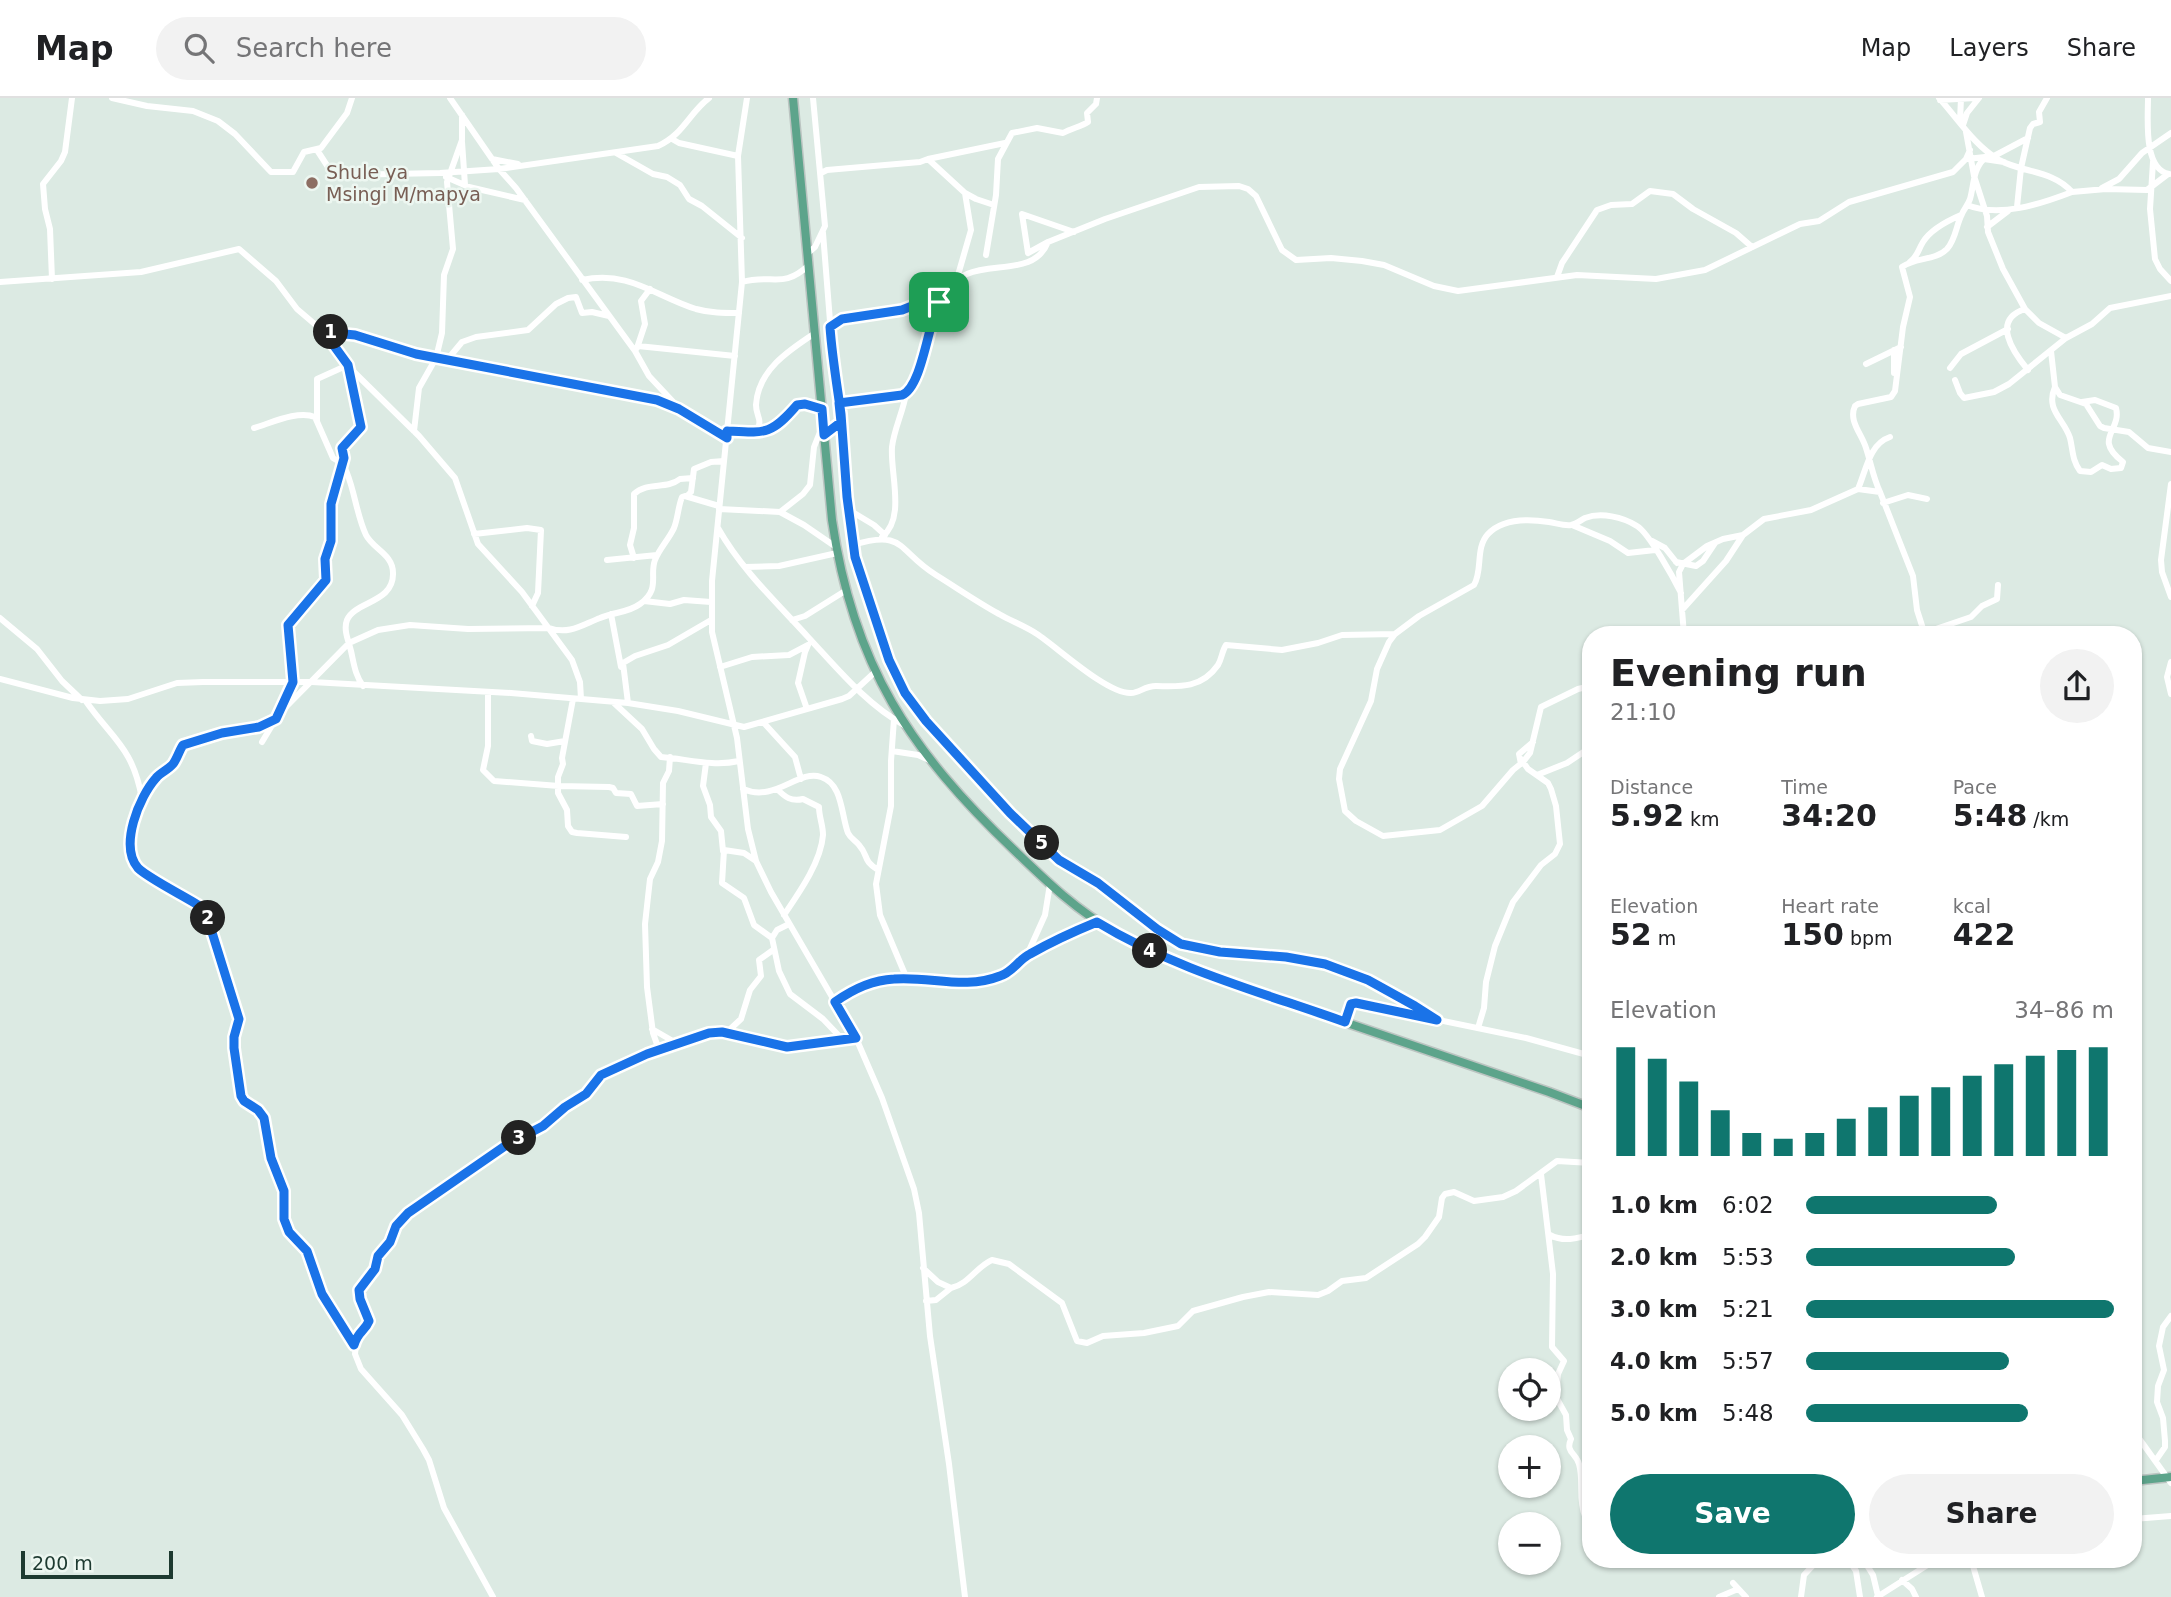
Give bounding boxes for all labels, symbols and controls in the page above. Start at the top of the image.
search box [156,17,646,80]
text: Map [35,29,114,68]
icon: search [180,29,218,67]
text: Search here [236,33,392,63]
text: Map [1861,34,1911,62]
text: Layers [1949,34,2029,62]
text: Share [2067,34,2136,62]
place label: Shule ya Msingi M/mapya [326,161,481,205]
marker: Shule ya Msingi M/mapya [304,175,320,191]
pin [909,272,969,332]
icon: arrive [920,283,958,321]
pin: 1 [314,314,348,350]
text: 1 [324,320,337,342]
button: share [2040,649,2114,723]
text: Evening run [1610,651,1867,695]
text: 21:10 [1610,699,1676,725]
text: Distance [1610,776,1693,798]
text: Time [1781,776,1828,798]
text: Pace [1953,776,1997,798]
text: 5.92 [1610,798,1684,833]
text: 34:20 [1781,798,1877,833]
text: 5:48 [1953,798,2027,833]
text: km [1684,808,1720,830]
text: /km [2027,808,2069,830]
pin: 5 [1024,826,1060,860]
text: 5 [1035,831,1048,853]
text: Elevation [1610,895,1698,917]
text: Heart rate [1781,895,1879,917]
text: kcal [1953,895,1991,917]
pin: 2 [190,900,226,936]
text: 2 [201,906,214,928]
text: 52 [1610,917,1652,952]
text: 150 [1781,917,1844,952]
text: 422 [1953,917,2015,952]
text: m [1652,927,1676,949]
text: bpm [1844,927,1893,949]
pin: 4 [1132,934,1168,968]
text: 4 [1143,939,1156,961]
text: Elevation [1610,997,1717,1023]
text: 34–86 m [2014,997,2114,1023]
pin: 3 [502,1121,536,1156]
text: 3 [512,1126,525,1148]
text: 1.0 km [1610,1192,1698,1218]
text: 6:02 [1722,1192,1774,1218]
text: 2.0 km [1610,1244,1698,1270]
text: 5:53 [1722,1244,1774,1270]
text: 3.0 km [1610,1296,1698,1322]
text: 5:21 [1722,1296,1774,1322]
text: 4.0 km [1610,1348,1698,1374]
text: 5:57 [1722,1348,1774,1374]
map controls [1498,1358,1561,1575]
button: locate [1498,1358,1561,1421]
text: 5.0 km [1610,1400,1698,1426]
text: 5:48 [1722,1400,1774,1426]
button: + [1498,1435,1561,1498]
button: Save [1610,1474,1855,1554]
button: Share [1869,1474,2114,1554]
button: − [1498,1512,1561,1575]
scale bar [21,1548,173,1580]
text: 200 m [32,1552,93,1574]

